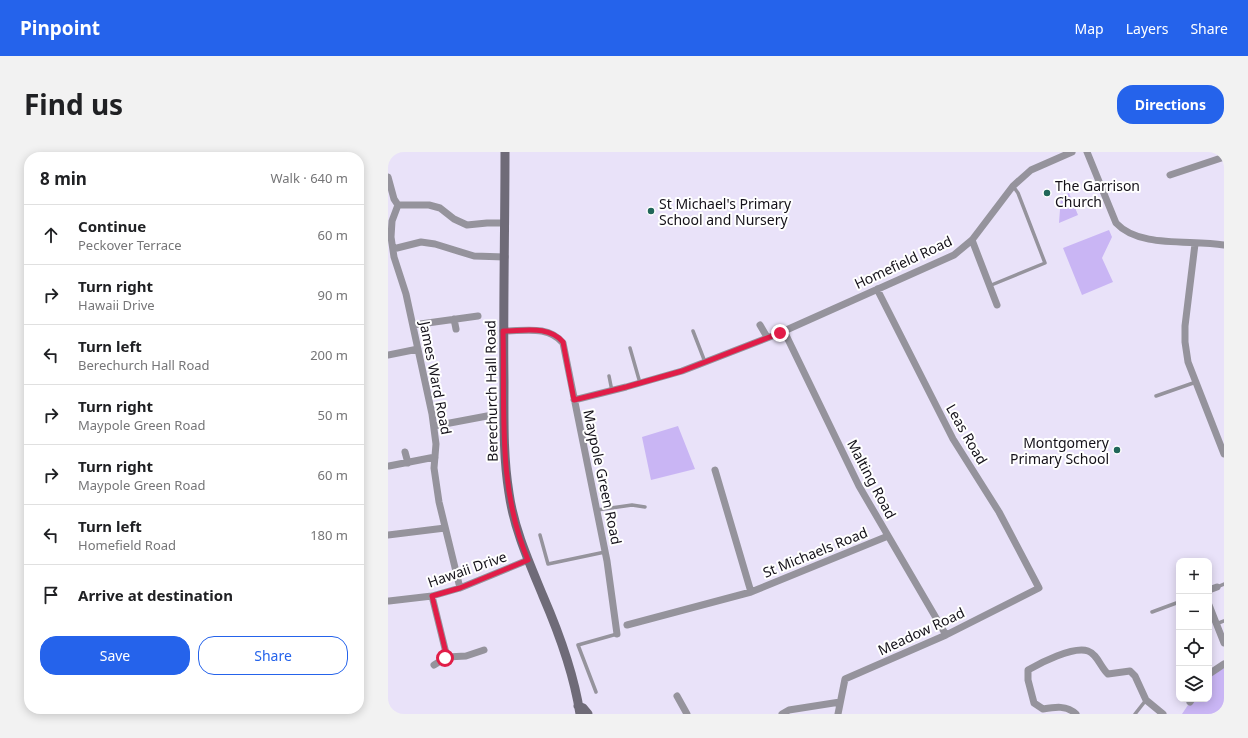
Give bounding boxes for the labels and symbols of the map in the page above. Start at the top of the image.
place label: The Garrison Church [1055,176,1140,211]
marker: The Garrison Church [1042,188,1052,198]
place label: St Michael's Primary School and Nursery [659,194,792,229]
marker: St Michael's Primary School and Nursery [646,206,656,216]
street label: Homefield Road [851,231,955,293]
street label: James Ward Road [415,318,456,436]
street label: Berechurch Hall Road [480,320,502,462]
route end [771,324,789,342]
street label: Leas Road [942,400,992,468]
street label: Maypole Green Road [579,408,627,546]
place label: Montgomery Primary School [1010,433,1110,468]
street label: Malting Road [843,436,901,522]
marker: Montgomery Primary School [1112,445,1122,455]
street label: St Michaels Road [760,522,870,582]
street label: Hawaii Drive [425,547,509,591]
street label: Meadow Road [875,603,967,659]
route start [436,649,454,667]

